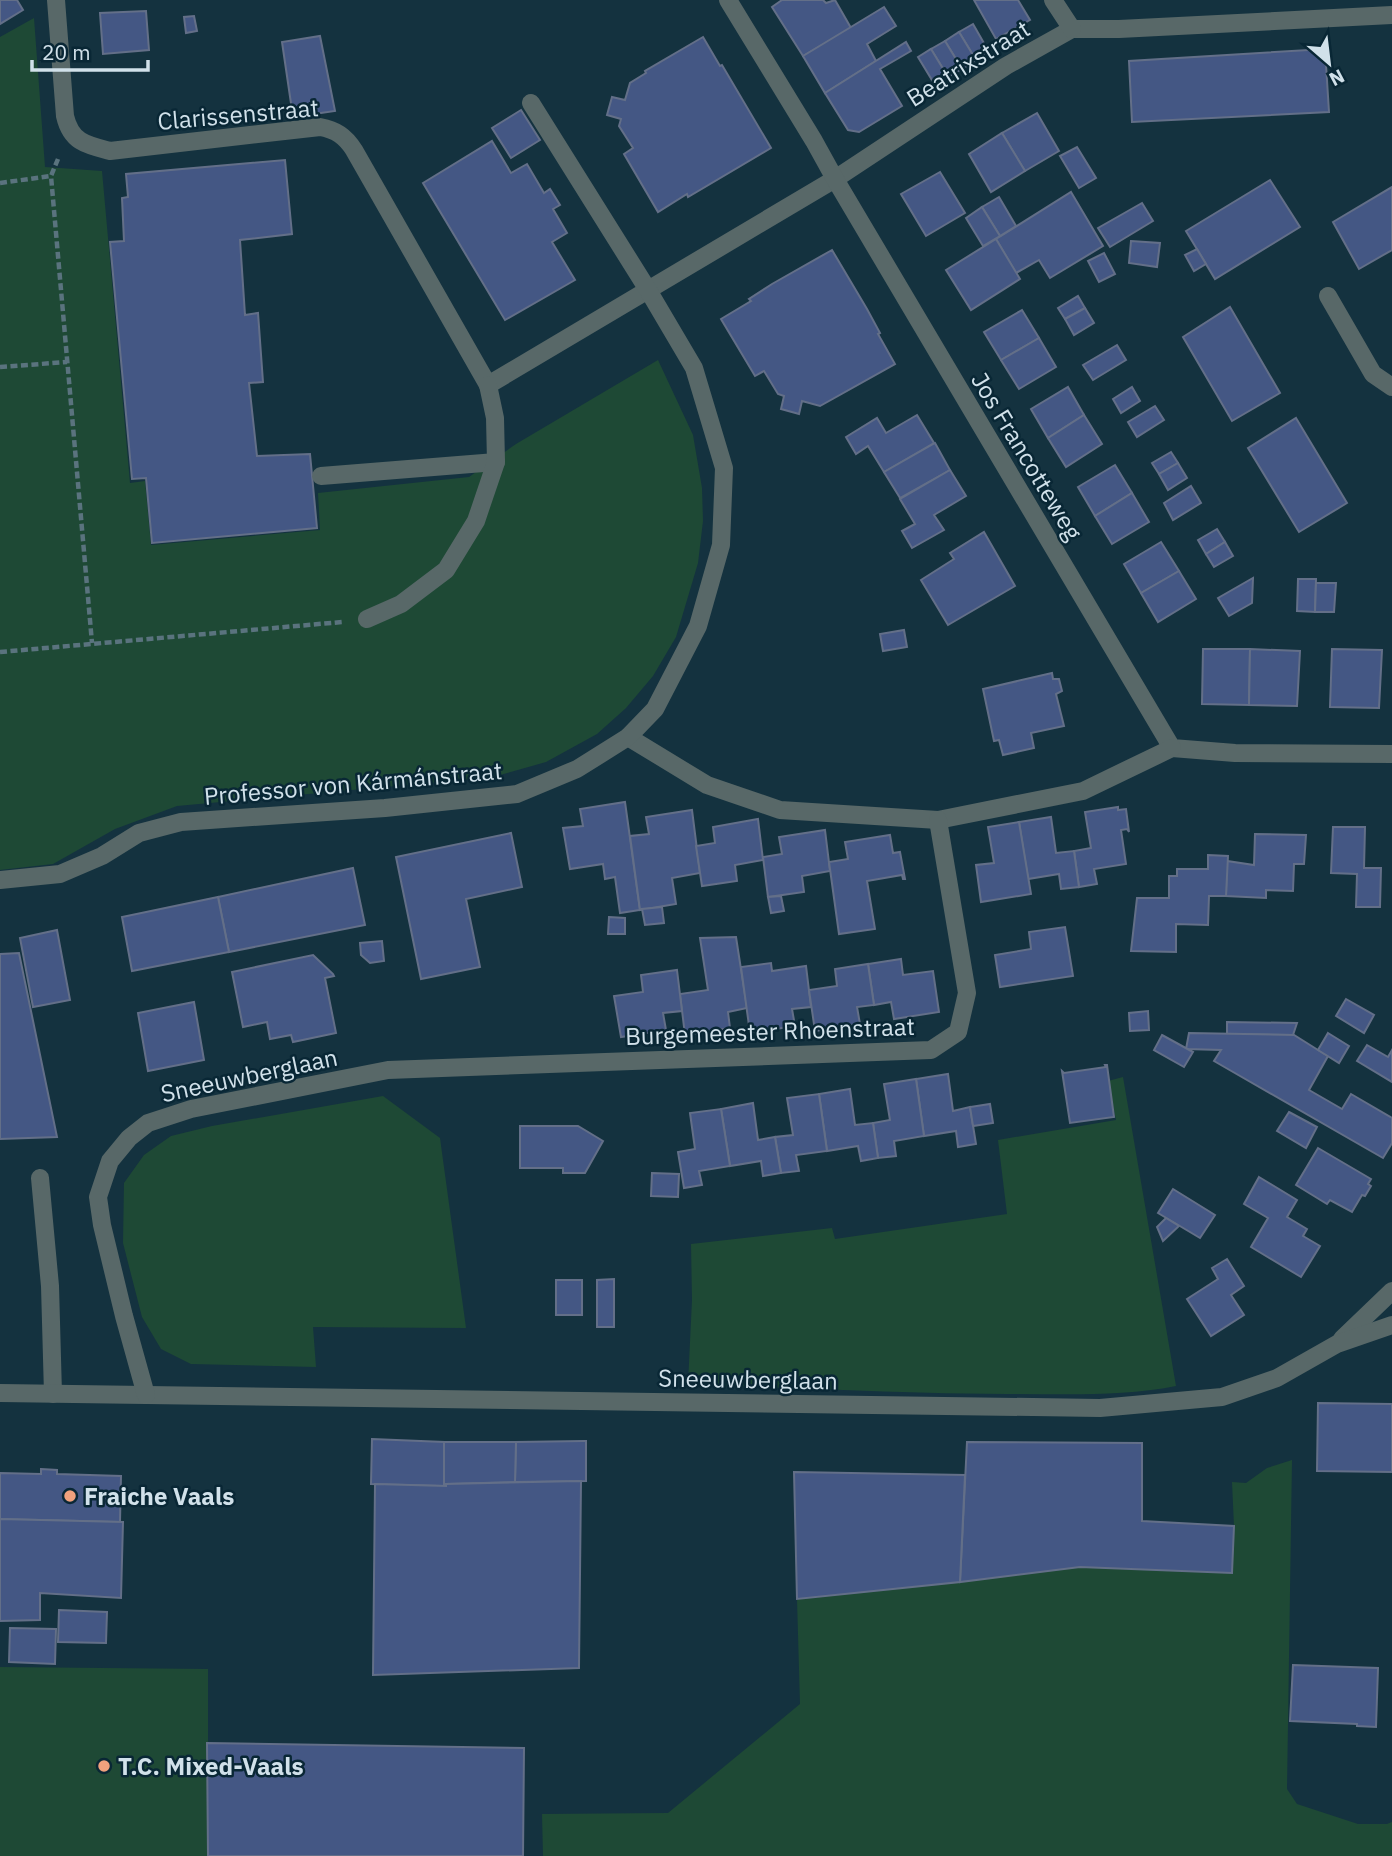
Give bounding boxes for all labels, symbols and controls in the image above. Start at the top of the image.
street label: Beatrixstraat [900,12,1036,114]
scale bar [32,28,147,72]
north arrow [1294,28,1364,98]
text: 20 m [42,38,91,66]
text: N [1325,64,1349,92]
street label: Clarissenstraat [156,91,320,137]
street label: Jos Francotteweg [964,366,1090,546]
street label: Professor von Kármánstraat [203,754,503,812]
street label: Burgemeester Rhoenstraat [625,1010,915,1052]
street label: Sneeuwberglaan [158,1041,340,1109]
street label: Sneeuwberglaan [658,1361,838,1397]
place label: Fraiche Vaals [84,1480,234,1512]
marker: Fraiche Vaals [62,1488,78,1504]
place label: T.C. Mixed-Vaals [118,1750,304,1782]
marker: T.C. Mixed-Vaals [96,1758,112,1774]

